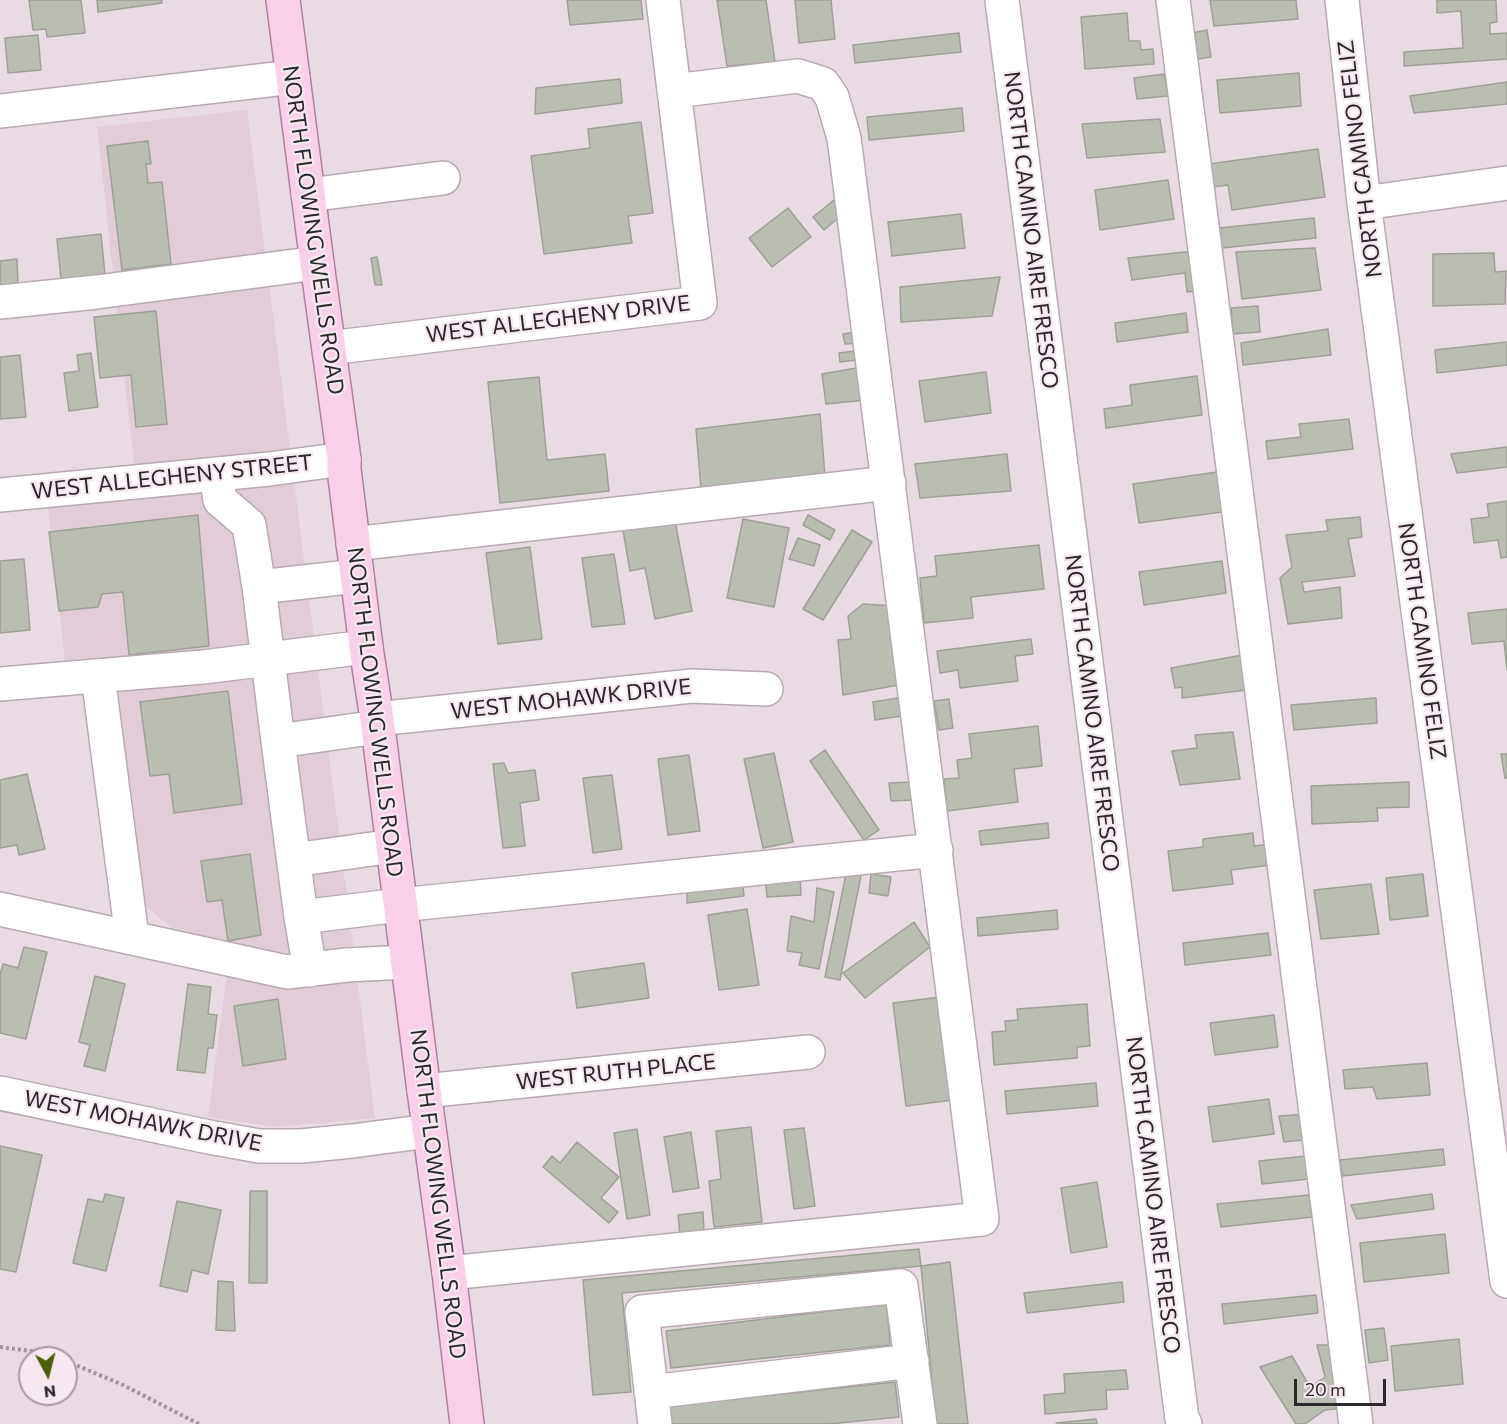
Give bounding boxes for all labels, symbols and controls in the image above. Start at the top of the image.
street label: NORTH CAMINO FELIZ [1332,39,1388,279]
street label: NORTH FLOWING WELLS ROAD [277,64,349,396]
street label: NORTH CAMINO AIRE FRESCO [998,70,1064,390]
street label: WEST ALLEGHENY DRIVE [424,290,692,348]
street label: WEST ALLEGHENY STREET [30,449,314,505]
street label: NORTH CAMINO FELIZ [1392,521,1452,761]
street label: NORTH FLOWING WELLS ROAD [342,545,408,879]
street label: NORTH CAMINO AIRE FRESCO [1059,553,1125,873]
street label: WEST MOHAWK DRIVE [449,673,693,725]
street label: NORTH FLOWING WELLS ROAD [405,1027,471,1361]
street label: NORTH CAMINO AIRE FRESCO [1120,1035,1186,1355]
street label: WEST RUTH PLACE [515,1048,717,1096]
street label: WEST MOHAWK DRIVE [22,1085,264,1157]
north arrow [18,1346,78,1406]
scale bar [1297,1367,1388,1405]
text: 20 m [1305,1378,1346,1400]
text: N [43,1382,57,1403]

